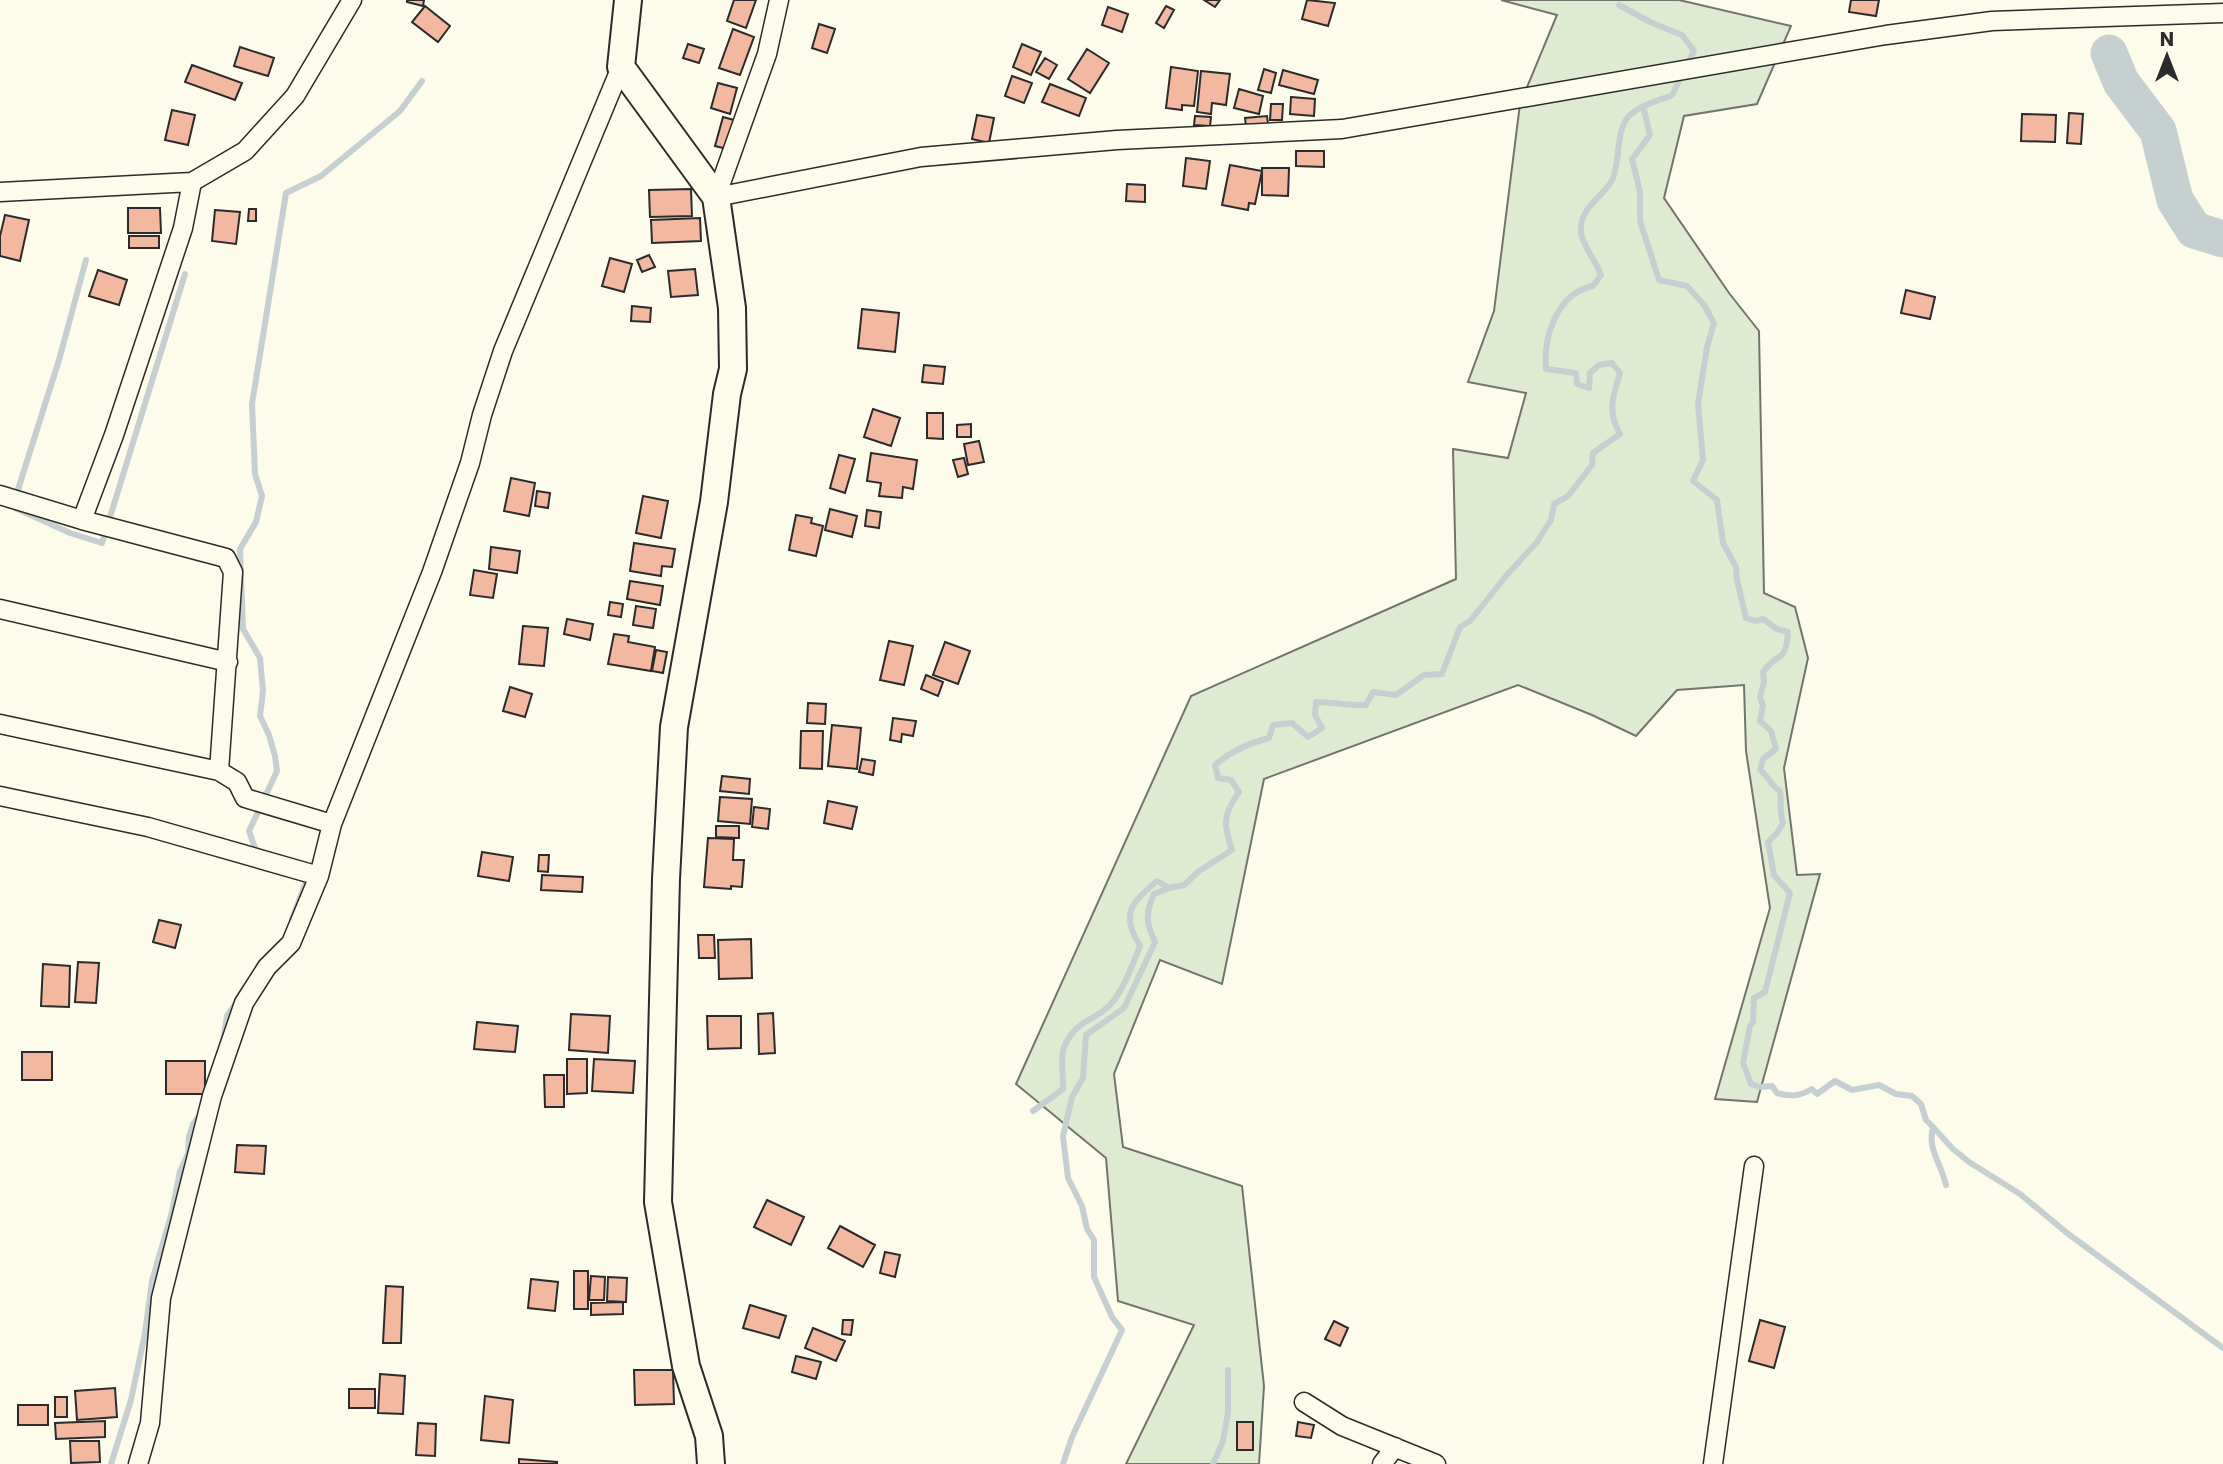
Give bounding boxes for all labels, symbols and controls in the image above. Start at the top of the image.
north arrow [2132,21,2202,91]
text: N [2160,26,2174,53]

